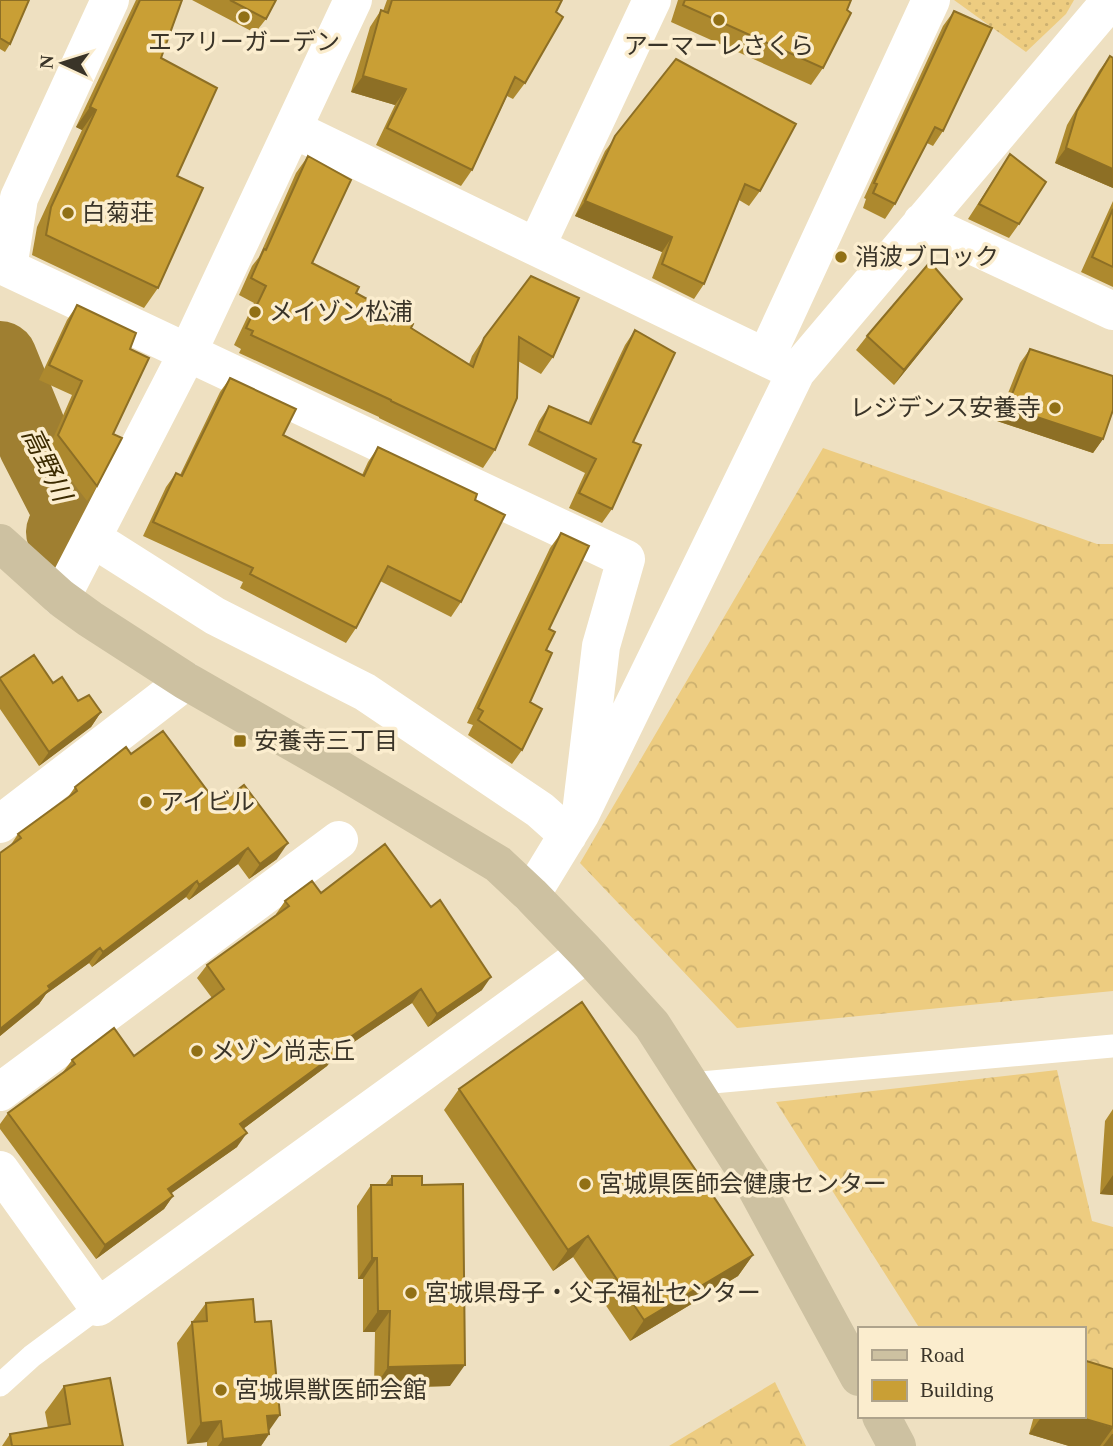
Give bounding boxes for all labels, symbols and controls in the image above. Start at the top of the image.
marker: エアリーガーデン [236,9,252,25]
marker: アーマーレさくら [711,12,727,28]
north arrow [28,28,98,98]
place label: エアリーガーデン [148,29,340,55]
place label: アーマーレさくら [624,33,814,59]
text: N [36,54,58,69]
place label: 白菊荘 [82,200,154,226]
marker: 白菊荘 [60,205,76,221]
place label: 消波ブロック [855,244,999,270]
marker: 消波ブロック [833,249,849,265]
place label: メイゾン松浦 [269,299,413,325]
marker: メイゾン松浦 [247,304,263,320]
place label: レジデンス安養寺 [849,395,1041,421]
marker: レジデンス安養寺 [1047,400,1063,416]
water label: 高野川 [16,423,78,508]
place label: 安養寺三丁目 [254,728,398,754]
marker: 安養寺三丁目 [232,733,248,749]
place label: アイビル [160,789,255,815]
marker: アイビル [138,794,154,810]
place label: メゾン尚志丘 [211,1038,355,1064]
marker: メゾン尚志丘 [189,1043,205,1059]
place label: 宮城県医師会健康センター [599,1171,887,1197]
marker: 宮城県医師会健康センター [577,1176,593,1192]
place label: 宮城県母子・父子福祉センター [425,1280,761,1306]
marker: 宮城県母子・父子福祉センター [403,1285,419,1301]
legend [858,1327,1085,1418]
text: Road [920,1343,965,1367]
place label: 宮城県獣医師会館 [235,1377,427,1403]
text: Building [920,1378,994,1402]
marker: 宮城県獣医師会館 [213,1382,229,1398]

